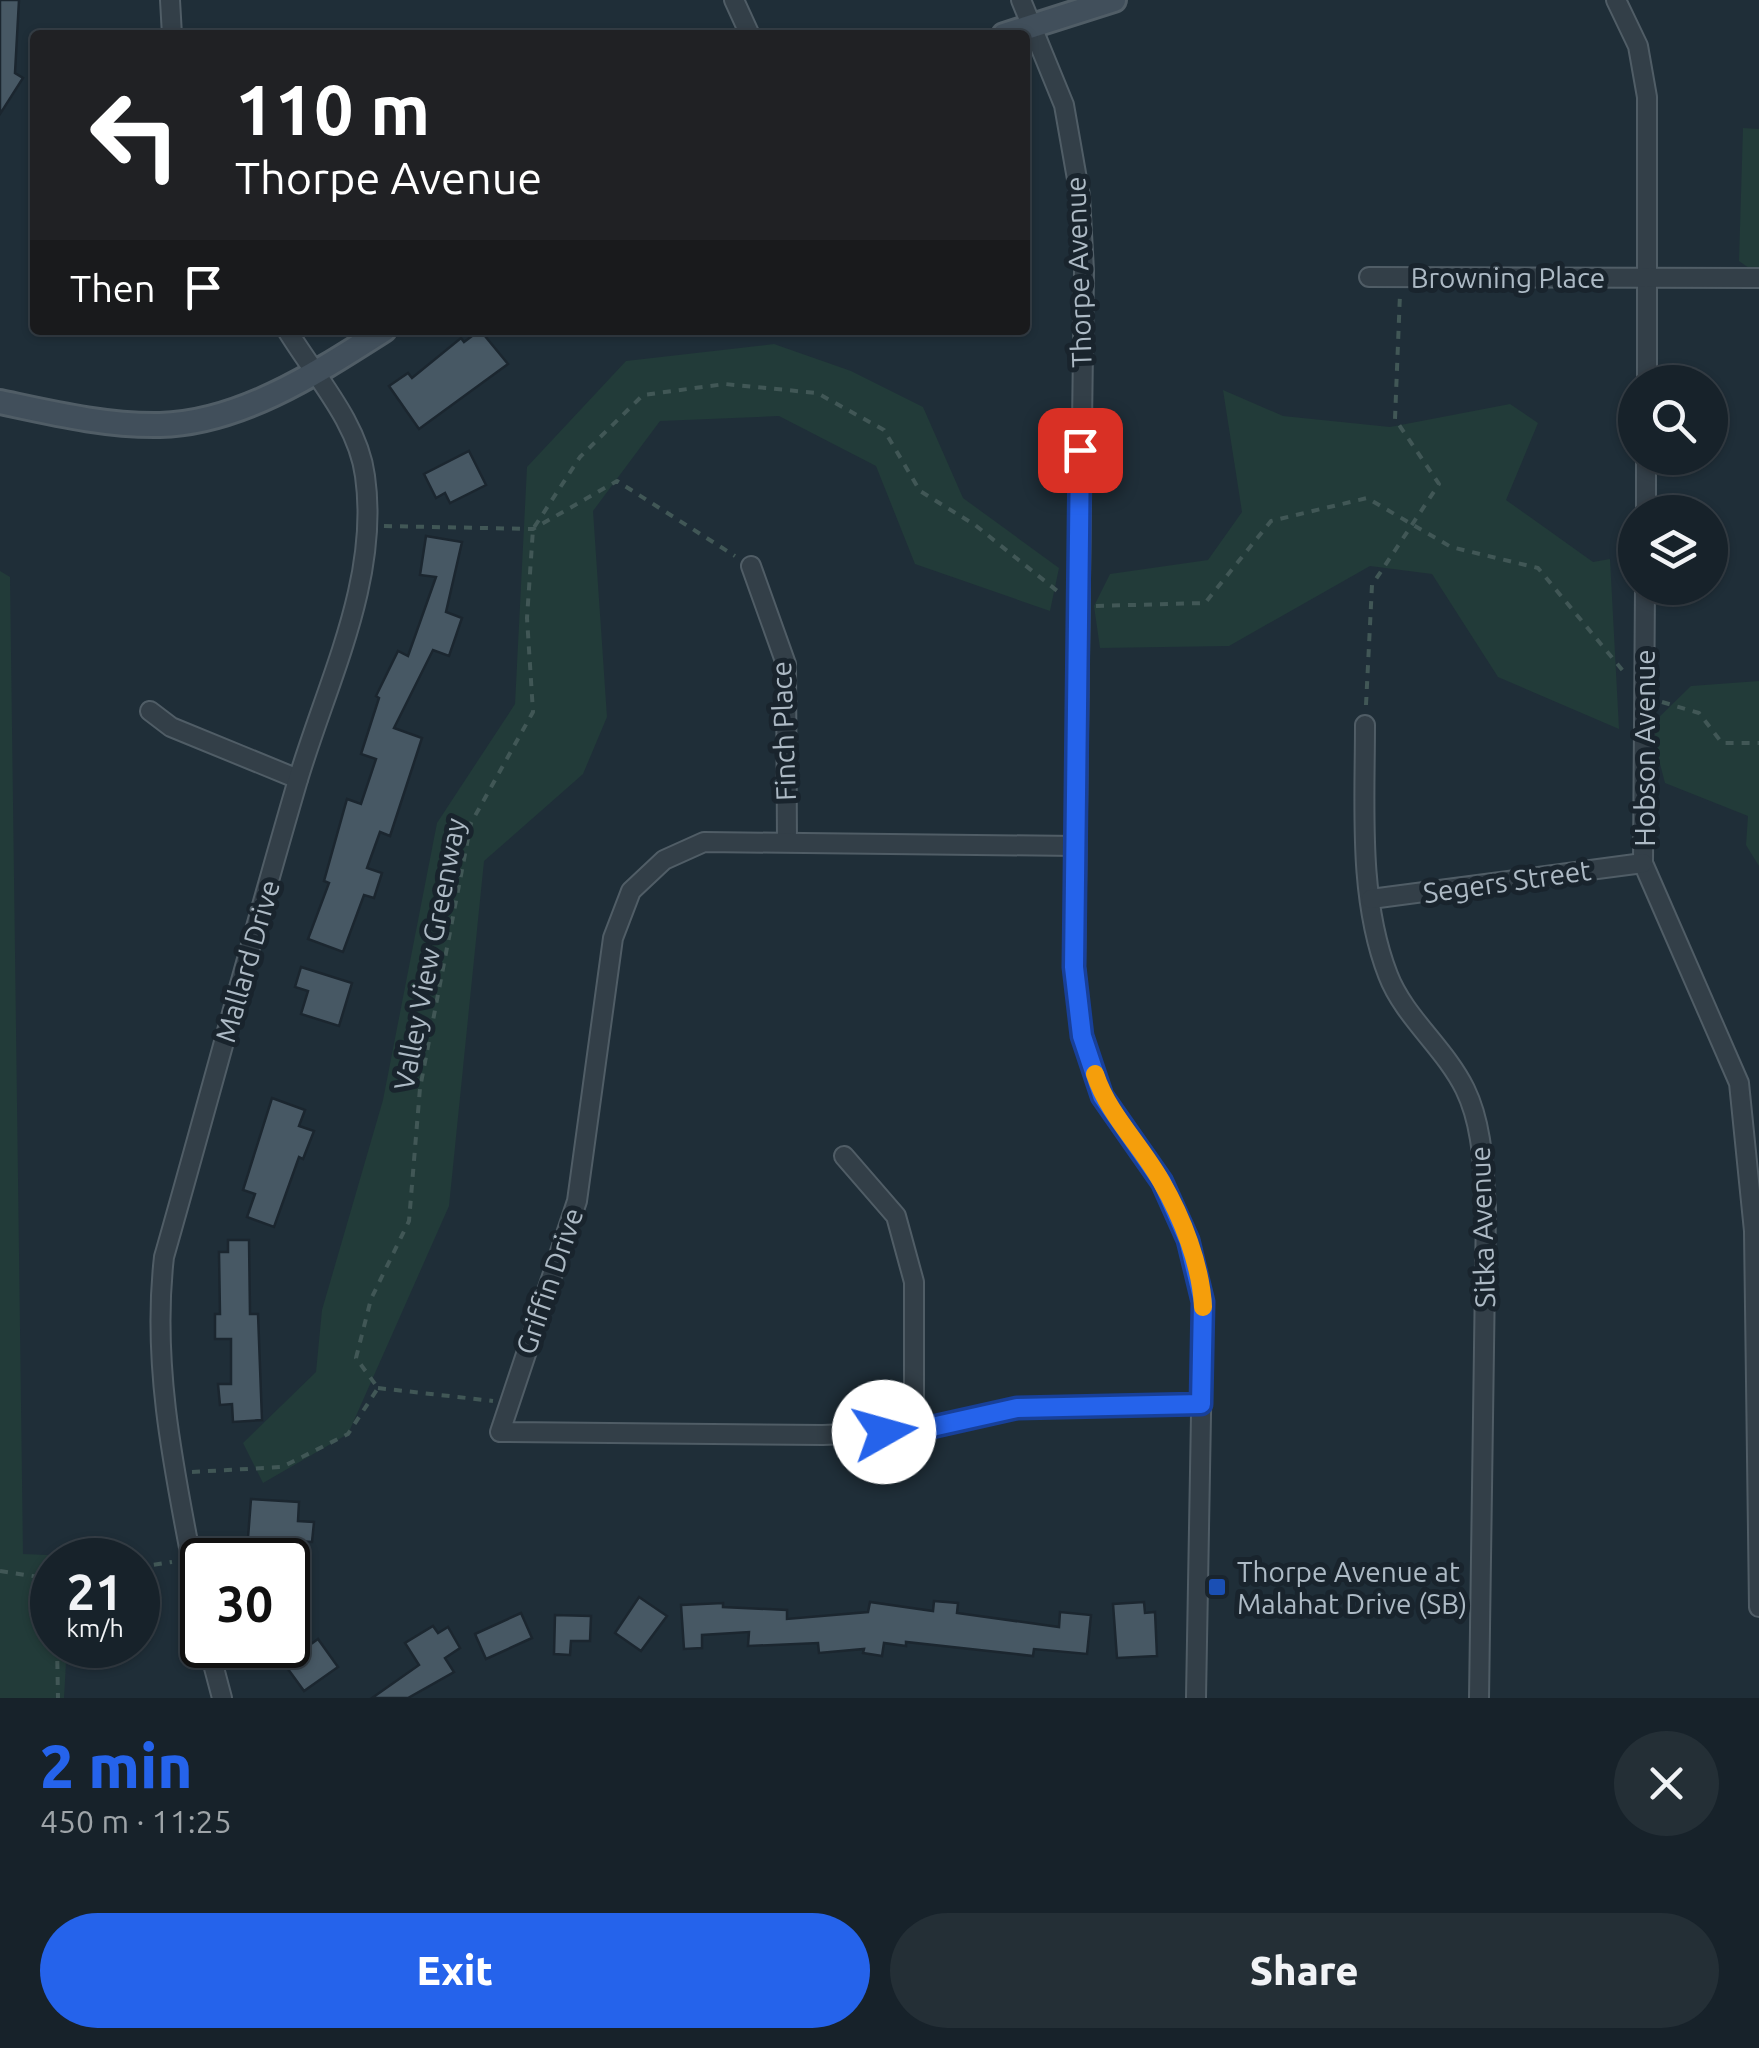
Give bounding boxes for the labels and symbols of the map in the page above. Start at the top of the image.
street label: Thorpe Avenue [1059,176,1097,368]
street label: Browning Place [1411,262,1605,293]
pin [1038,408,1123,493]
street label: Hobson Avenue [1629,649,1660,847]
street label: Finch Place [765,661,801,801]
street label: Valley View Greenway [387,815,471,1093]
street label: Segers Street [1421,854,1593,908]
street label: Mallard Drive [209,876,285,1046]
street label: Sitka Avenue [1464,1146,1500,1308]
street label: Griffin Drive [509,1204,589,1358]
position arrow [832,1380,936,1484]
speed limit sign: 30 [180,1538,310,1668]
place label: Thorpe Avenue at Malahat Drive (SB) [1237,1556,1467,1620]
marker: Thorpe Avenue at Malahat Drive (SB) [1206,1576,1228,1598]

